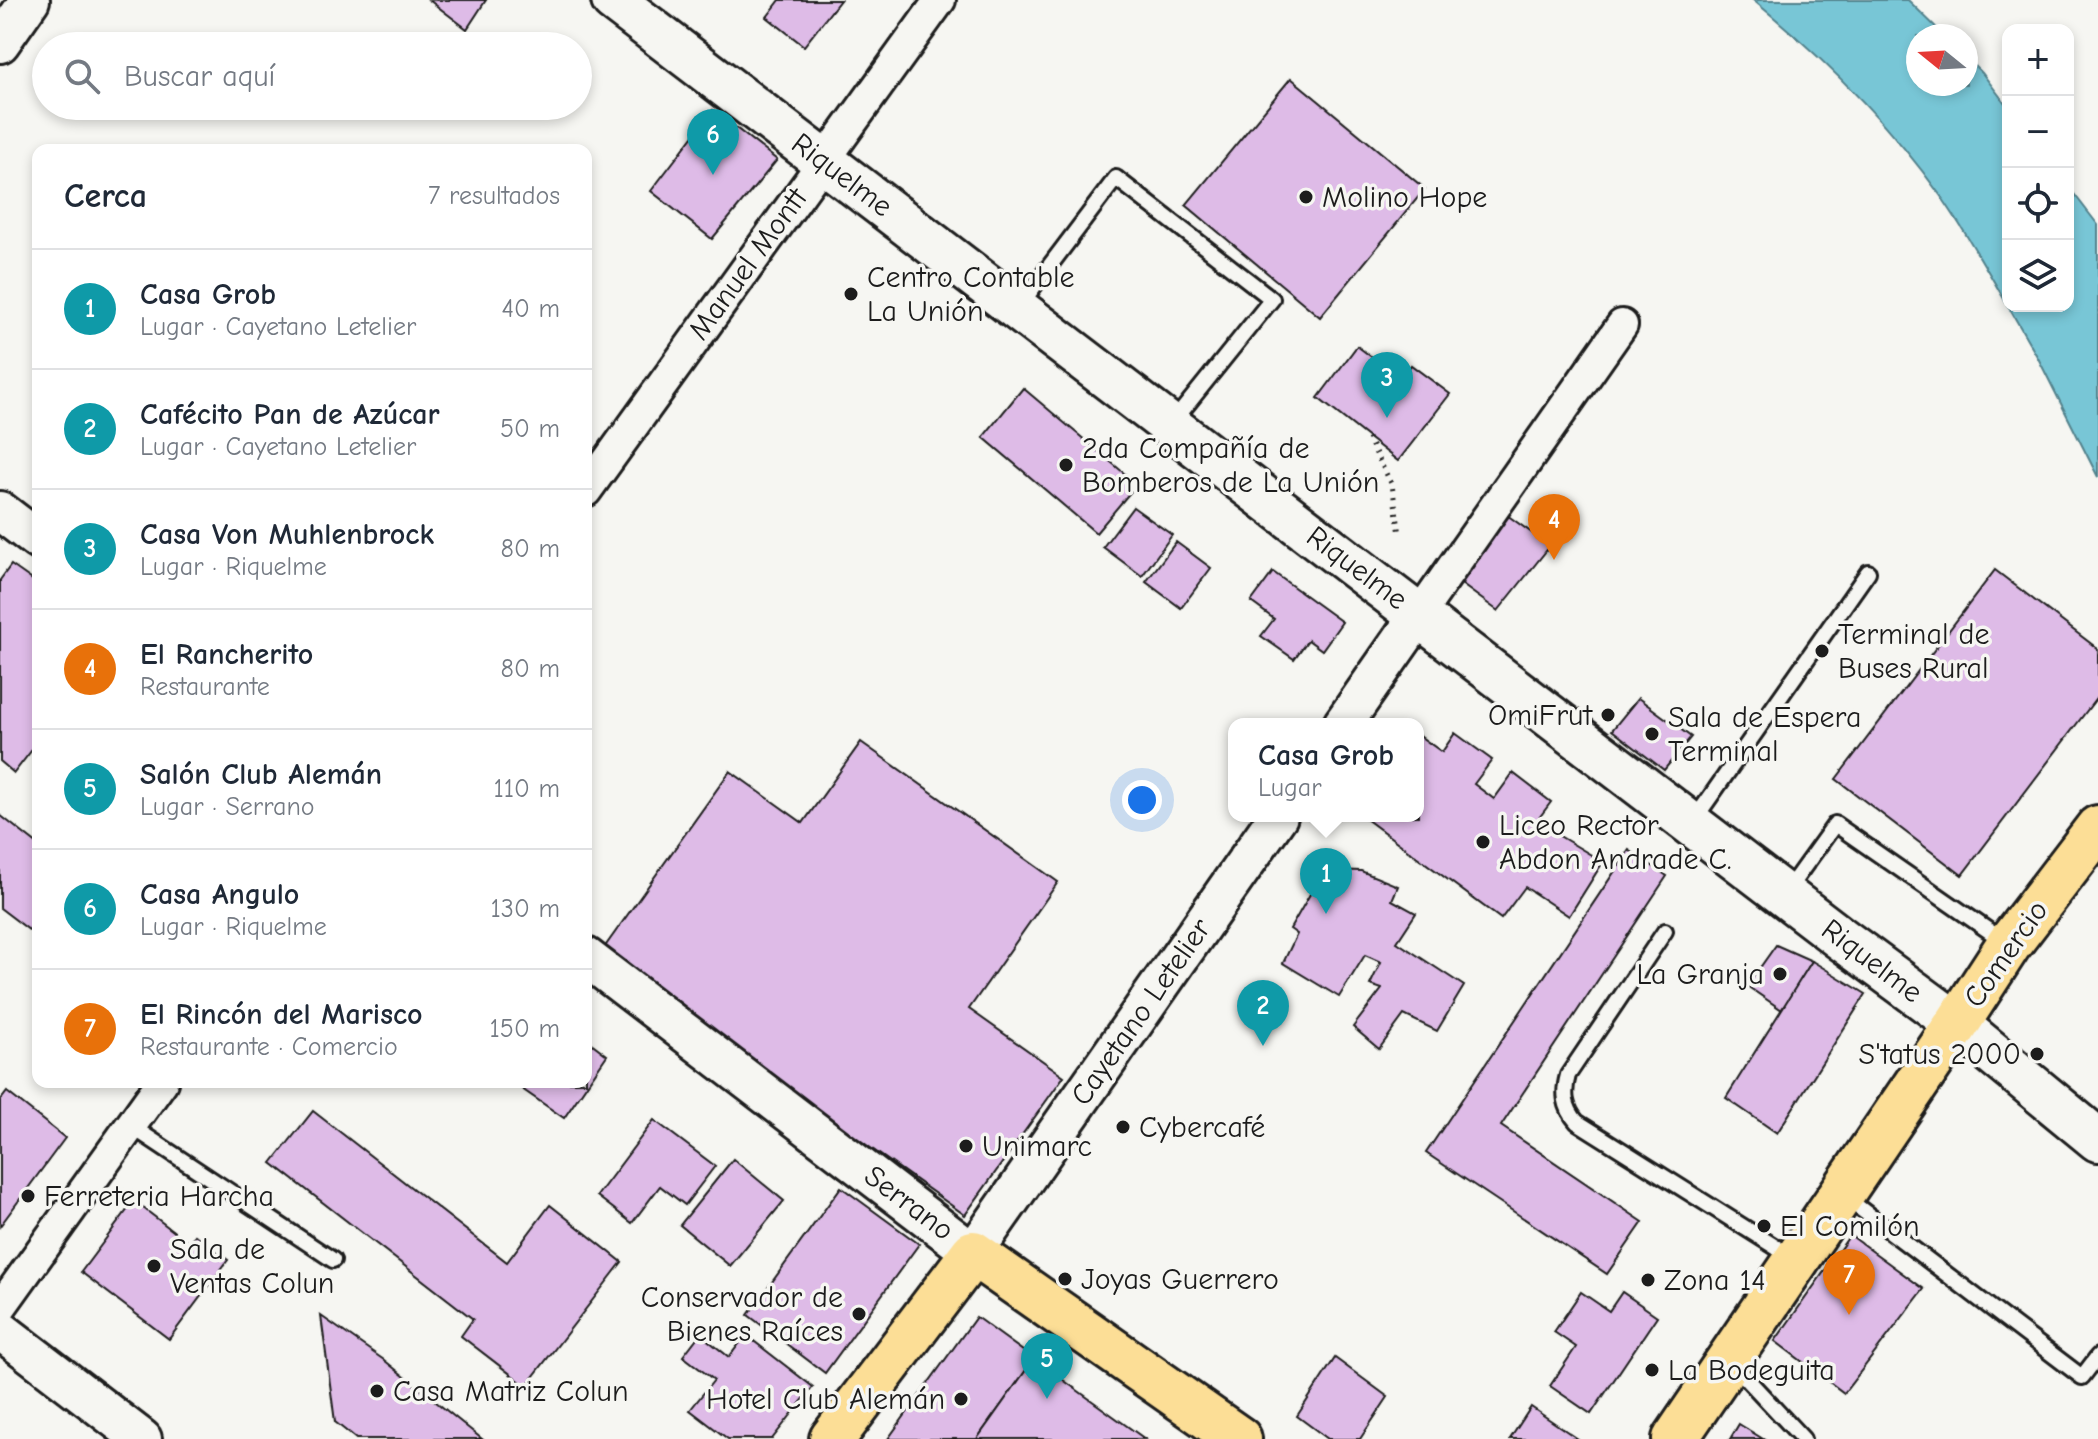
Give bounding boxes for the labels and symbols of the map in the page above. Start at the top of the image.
north arrow [1906,24,1978,96]
pin: 6 [687,109,739,175]
street label: Riquelme [785,126,899,224]
street label: Manuel Montt [681,180,816,347]
place label: Molino Hope [1322,180,1487,215]
marker: Molino Hope [1297,188,1315,206]
place label: Centro Contable La Unión [867,260,1075,329]
marker: Centro Contable La Unión [842,285,860,303]
pin: 3 [1361,352,1413,418]
place label: 2da Compañía de Bomberos de La Unión [1082,431,1379,500]
marker: 2da Compañía de Bomberos de La Unión [1057,456,1075,474]
pin: 4 [1528,494,1580,560]
street label: Riquelme [1300,519,1414,617]
place label: Terminal de Buses Rural [1838,617,1989,686]
marker: Terminal de Buses Rural [1813,642,1831,660]
place label: OmiFrut [1488,698,1593,733]
place label: Sala de Espera Terminal [1668,700,1861,769]
marker: OmiFrut [1599,706,1617,724]
marker: Sala de Espera Terminal [1643,725,1661,743]
your location [1122,780,1162,820]
place label: Liceo Rector Abdon Andrade C. [1499,808,1732,877]
marker: Liceo Rector Abdon Andrade C. [1474,833,1492,851]
pin: 1 [1300,848,1352,914]
street label: Comercio [1957,894,2055,1014]
street label: Cayetano Letelier [1064,912,1219,1112]
street label: Riquelme [1815,912,1929,1010]
place label: La Granja [1637,957,1764,992]
marker: La Granja [1771,965,1789,983]
pin: 2 [1237,980,1289,1046]
place label: S'tatus 2000 [1858,1037,2021,1072]
marker: S'tatus 2000 [2028,1045,2046,1063]
place label: Cybercafé [1139,1110,1265,1145]
marker: Cybercafé [1114,1118,1132,1136]
place label: Unimarc [982,1129,1092,1164]
marker: Unimarc [957,1137,975,1155]
street label: Serrano [857,1158,961,1248]
place label: Ferreteria Harcha [44,1179,274,1214]
marker: Ferreteria Harcha [19,1187,37,1205]
place label: El Comilón [1780,1209,1920,1244]
marker: El Comilón [1755,1217,1773,1235]
place label: Sala de Ventas Colun [170,1232,334,1301]
pin: 7 [1823,1249,1875,1315]
marker: Sala de Ventas Colun [145,1257,163,1275]
place label: Joyas Guerrero [1081,1262,1279,1297]
place label: Zona 14 [1664,1263,1766,1298]
marker: Joyas Guerrero [1056,1270,1074,1288]
marker: Zona 14 [1639,1271,1657,1289]
place label: Conservador de Bienes Raíces [641,1280,843,1349]
marker: Conservador de Bienes Raíces [850,1305,868,1323]
pin: 5 [1021,1333,1073,1399]
place label: La Bodeguita [1668,1353,1835,1388]
marker: La Bodeguita [1643,1361,1661,1379]
place label: Casa Matriz Colun [393,1374,629,1409]
marker: Casa Matriz Colun [368,1382,386,1400]
place label: Hotel Club Alemán [706,1382,945,1417]
marker: Hotel Club Alemán [952,1390,970,1408]

